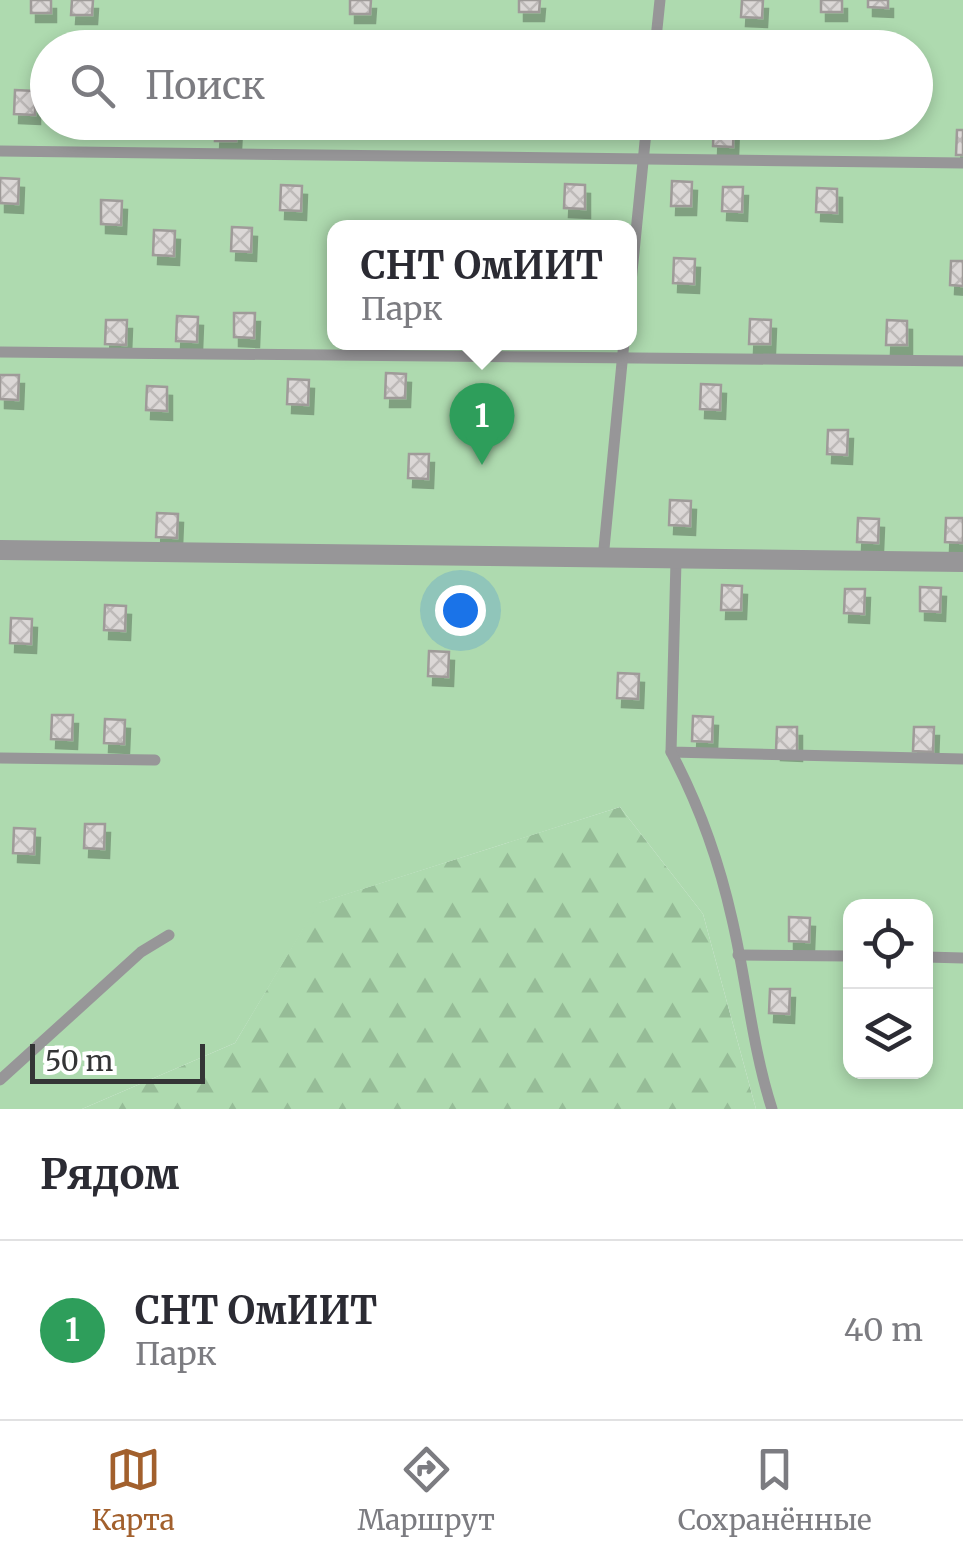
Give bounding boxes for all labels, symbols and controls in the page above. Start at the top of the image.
search box [30,30,933,140]
icon: search [65,58,120,113]
text: Поиск [145,62,265,109]
popup [327,220,637,350]
text: СНТ ОмИИТ [361,242,603,289]
text: Парк [361,289,442,329]
pin: 1 [450,382,514,465]
your location [435,585,486,636]
map controls [843,899,933,1079]
button: locate [843,899,933,989]
button: layers [843,989,933,1079]
scale bar [30,1039,205,1084]
text: 50 m [45,1043,113,1079]
text: Рядом [40,1148,180,1200]
text: СНТ ОмИИТ [135,1287,377,1334]
text: 1 [65,1310,80,1350]
text: 40 m [844,1310,923,1350]
text: Парк [135,1334,217,1374]
tab: Карта [91,1442,175,1538]
tab: Маршрут [358,1442,495,1538]
tab: Сохранённые [678,1442,872,1538]

